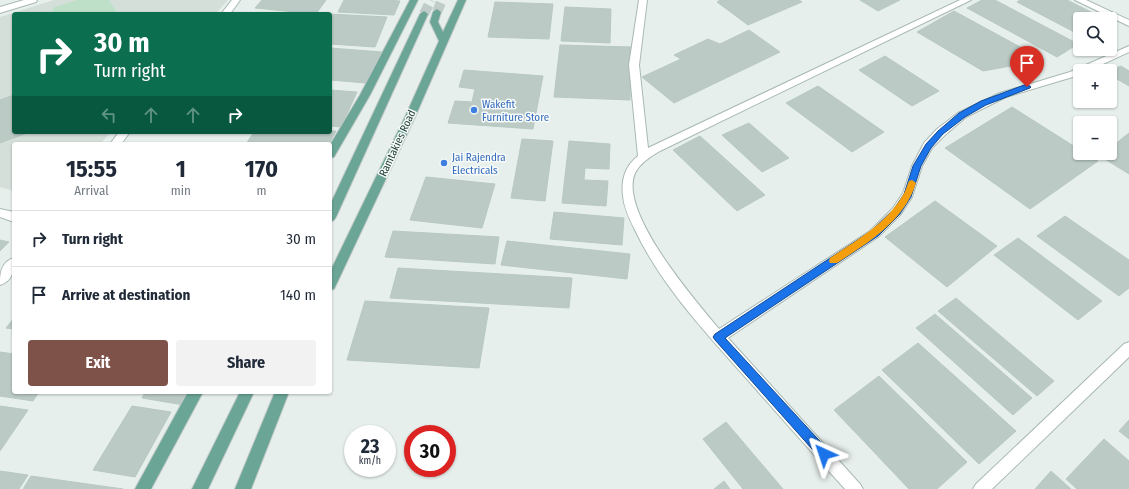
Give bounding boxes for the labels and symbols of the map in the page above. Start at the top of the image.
pin [1010,46,1044,87]
place label: Wakefit Furniture Store [482,98,549,124]
marker: Wakefit Furniture Store [469,105,479,115]
street label: Ramtakies Road [376,108,419,179]
place label: Jai Rajendra Electricals [452,151,506,177]
marker: Jai Rajendra Electricals [439,158,449,168]
speed limit sign: 30 [404,425,456,477]
position arrow [803,433,845,475]

